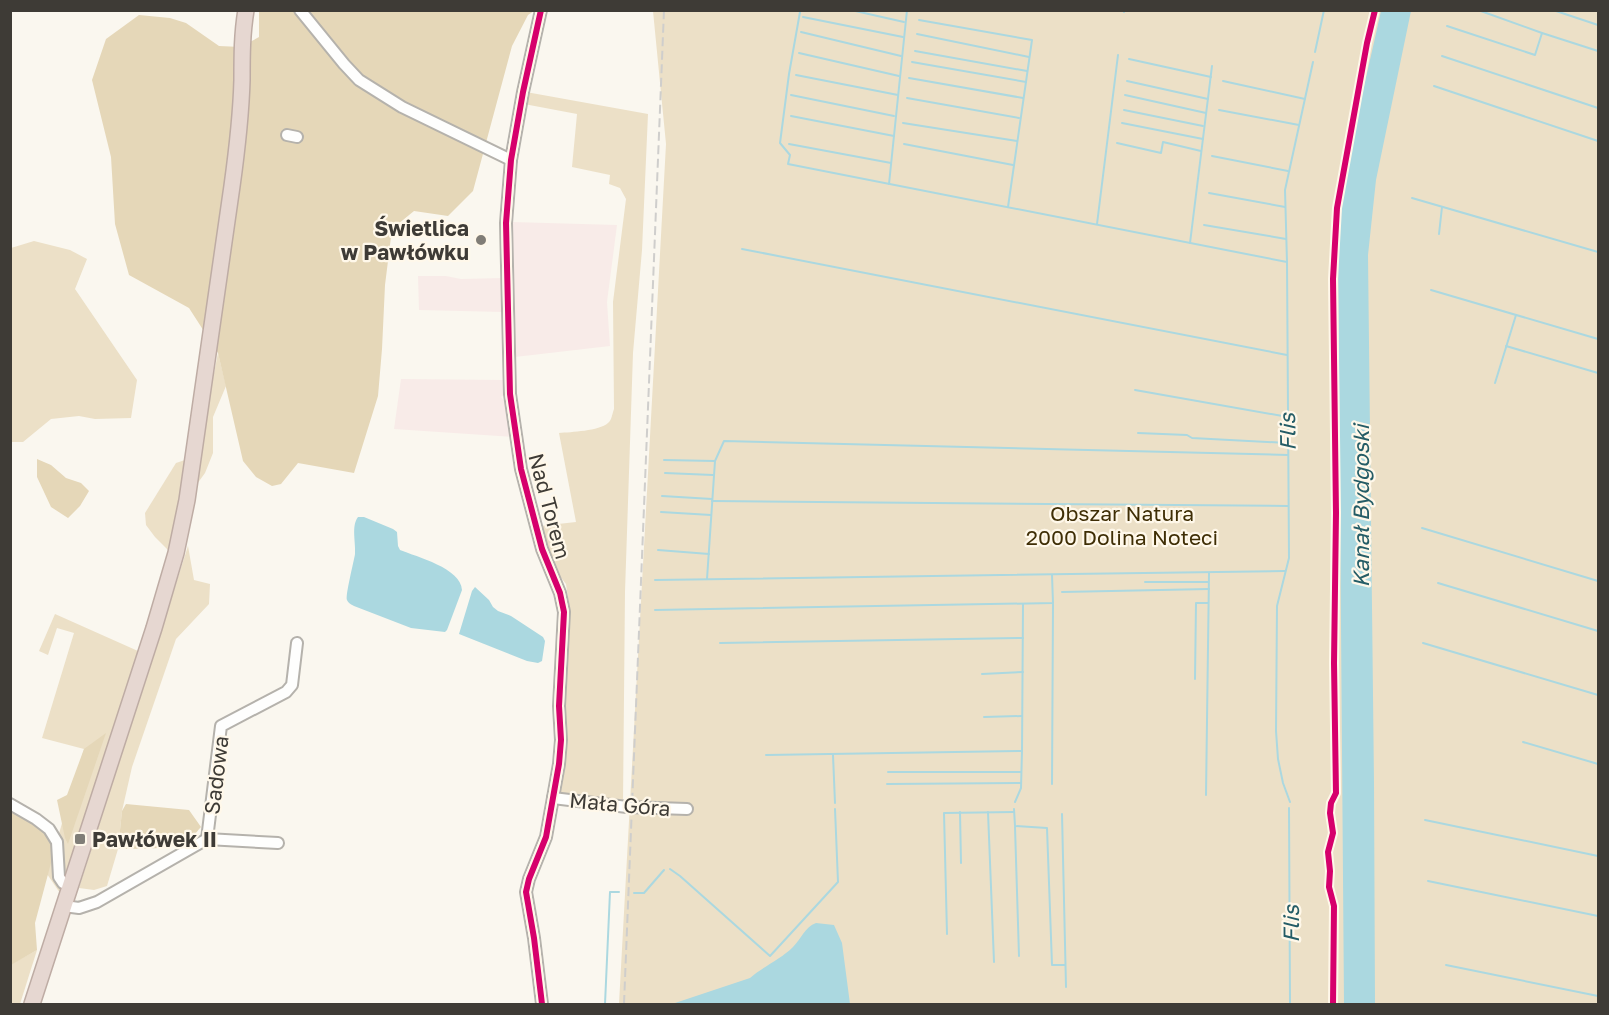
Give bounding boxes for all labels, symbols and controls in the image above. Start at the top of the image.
place label: Świetlica w Pawłówku [341,215,469,265]
marker: Świetlica w Pawłówku [474,233,488,247]
water label: Flis [1273,412,1301,451]
water label: Kanał Bydgoski [1347,421,1374,587]
street label: Nad Torem [523,450,577,562]
park label: Obszar Natura 2000 Dolina Noteci [1026,500,1218,550]
street label: Sadowa [198,734,234,816]
street label: Mała Góra [568,787,672,821]
place label: Pawłówek II [92,826,217,852]
marker: Pawłówek II [73,832,87,846]
water label: Flis [1277,904,1304,943]

